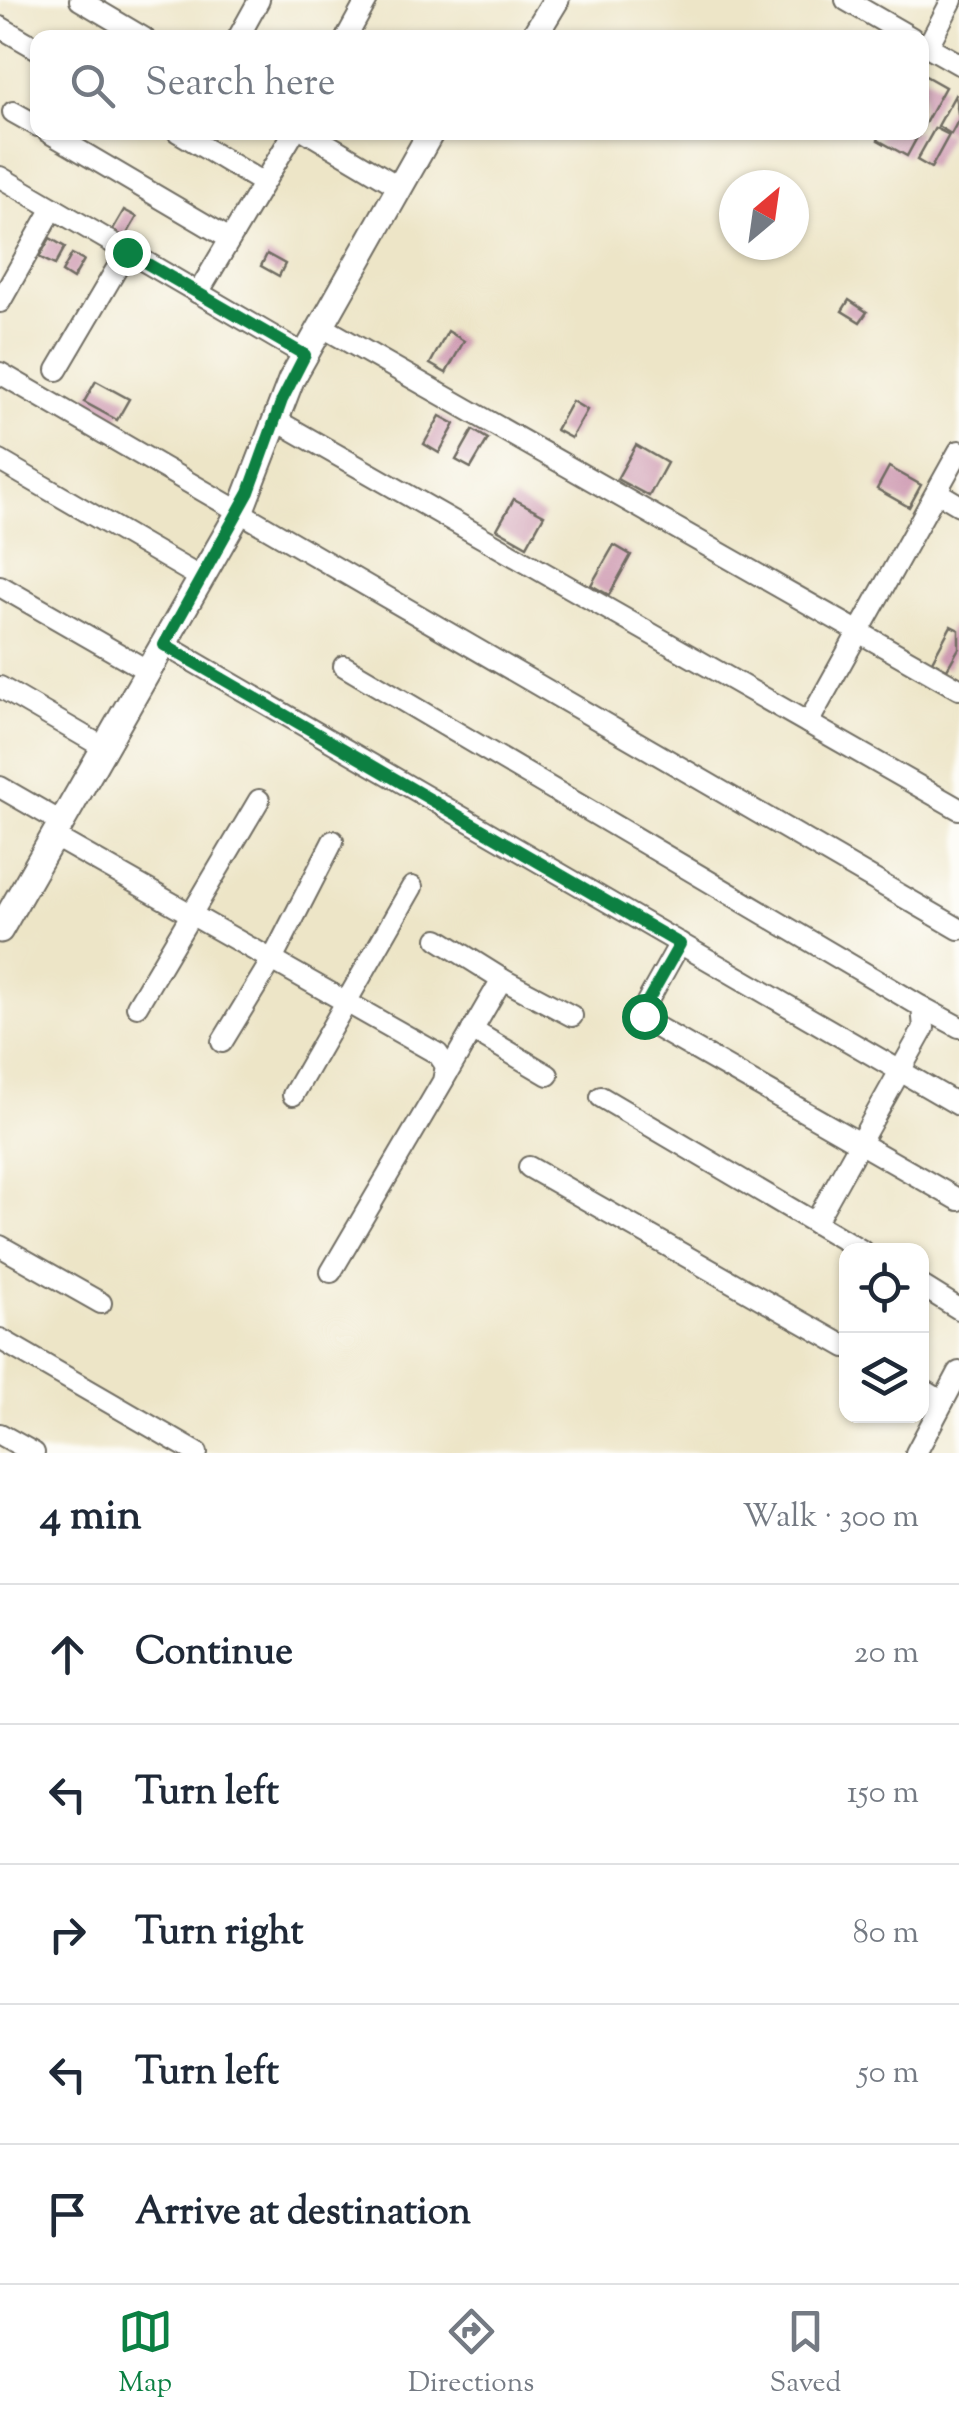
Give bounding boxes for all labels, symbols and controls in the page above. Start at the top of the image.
search box [30,30,929,140]
icon: search [65,58,120,113]
text: Search here [145,58,336,112]
north arrow [719,170,809,260]
route end [105,230,151,276]
route start [622,994,668,1040]
map controls [839,1243,929,1423]
button: locate [839,1243,929,1333]
button: layers [839,1333,929,1423]
text: 4 min [40,1488,142,1548]
text: Walk · 300 m [742,1495,919,1541]
icon: ahead [40,1627,95,1682]
text: Continue [135,1627,293,1681]
text: 20 m [854,1631,919,1677]
icon: left [40,1767,95,1822]
text: Turn left [135,1767,279,1821]
text: 150 m [847,1771,919,1817]
icon: right [40,1907,95,1962]
text: Turn right [135,1907,303,1961]
text: 80 m [853,1911,919,1957]
icon: left [40,2047,95,2102]
text: Turn left [135,2047,279,2101]
text: 50 m [858,2051,919,2097]
icon: arrive [40,2187,95,2242]
text: Arrive at destination [135,2187,471,2241]
tab: Map [118,2304,173,2404]
tab: Directions [408,2304,534,2404]
tab: Saved [769,2304,841,2404]

